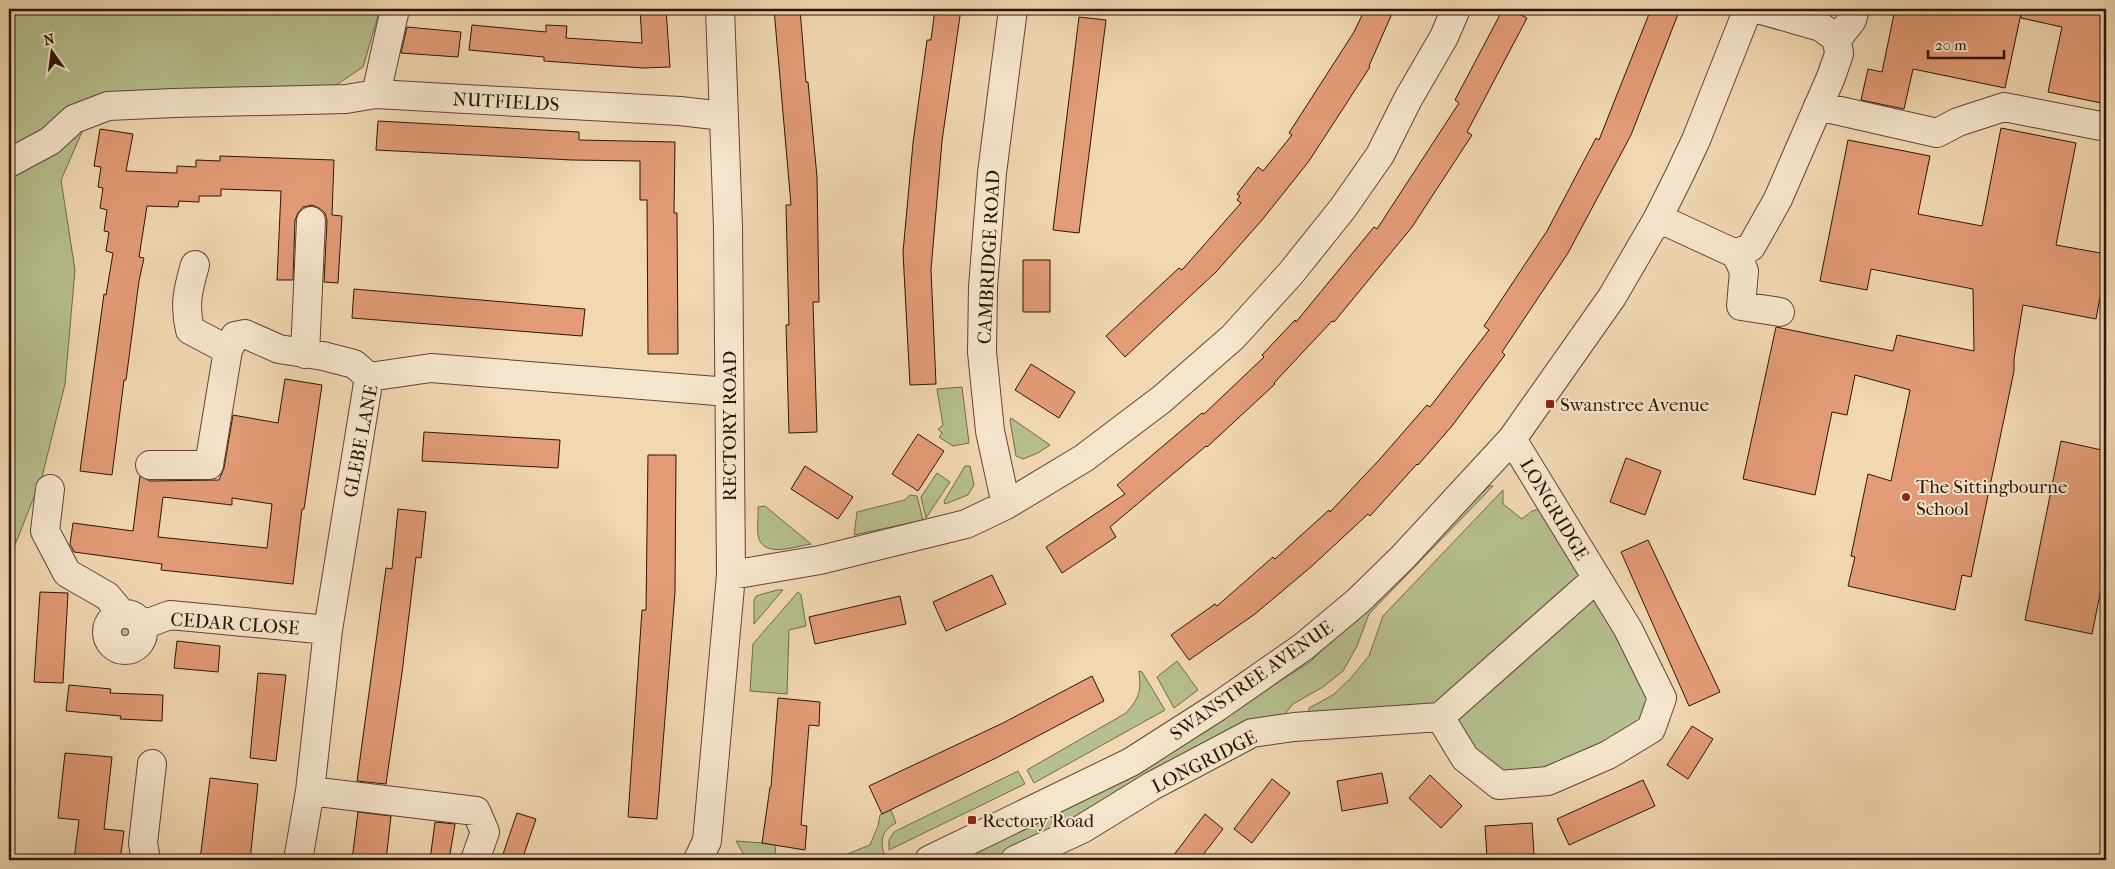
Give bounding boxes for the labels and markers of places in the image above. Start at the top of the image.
place label: Swanstree Avenue [1560,394,1709,416]
marker: Swanstree Avenue [1544,398,1556,410]
place label: The Sittingbourne School [1916,476,2067,520]
marker: The Sittingbourne School [1900,491,1912,503]
place label: Rectory Road [982,810,1095,832]
marker: Rectory Road [966,814,978,826]

